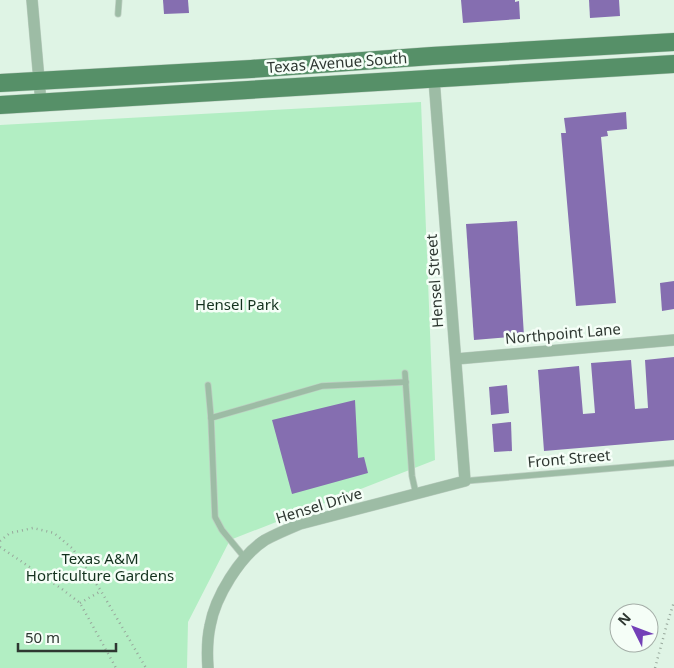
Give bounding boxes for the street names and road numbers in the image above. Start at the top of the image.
street label: Texas Avenue South [266,47,408,77]
street label: Hensel Street [421,233,447,329]
street label: Northpoint Lane [504,318,622,348]
street label: Front Street [527,444,612,472]
street label: Hensel Drive [273,482,364,528]

